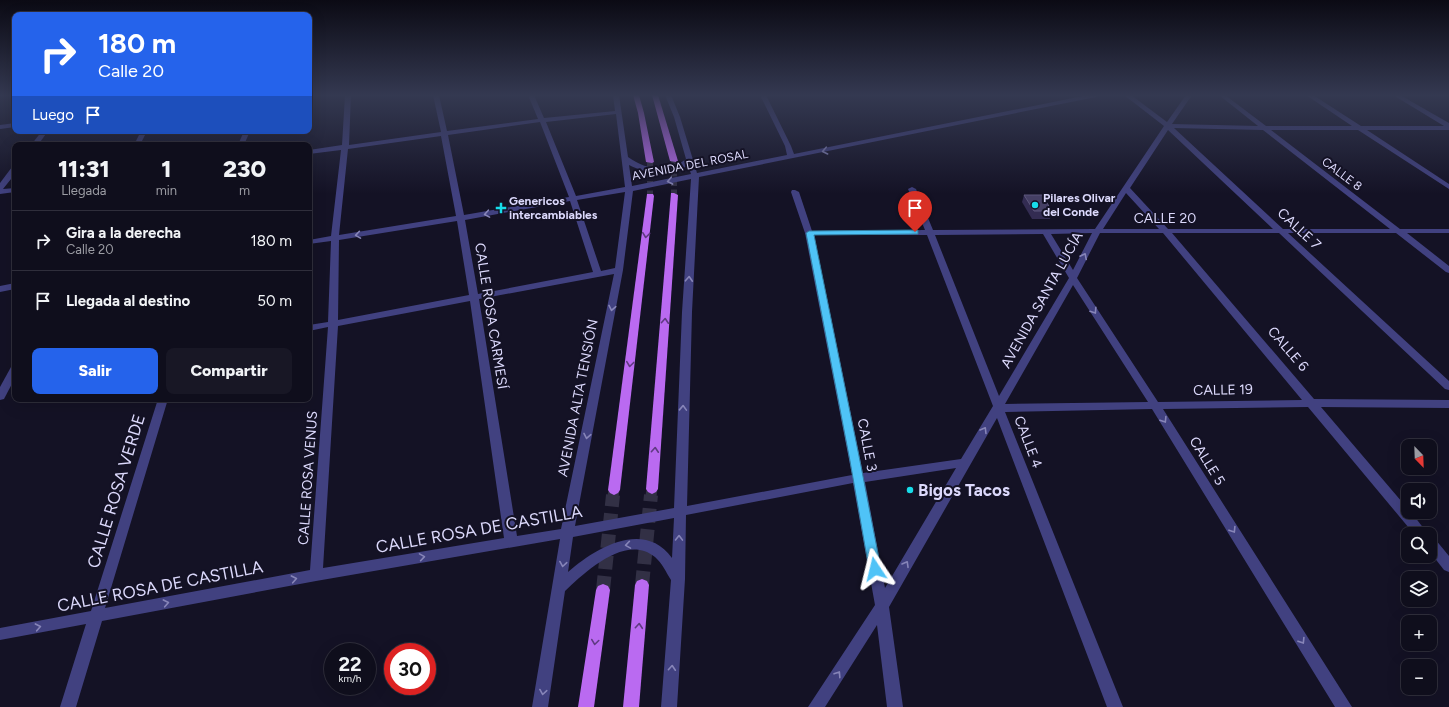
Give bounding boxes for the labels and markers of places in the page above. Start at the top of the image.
pin [898,191,932,232]
place label: Pilares Olivar del Conde [1043,191,1116,219]
place label: Genericos intercambiables [509,194,598,222]
marker: Pilares Olivar del Conde [1030,200,1040,210]
marker: Genericos intercambiables [496,203,506,213]
place label: Bigos Tacos [918,480,1010,500]
marker: Bigos Tacos [905,485,915,495]

